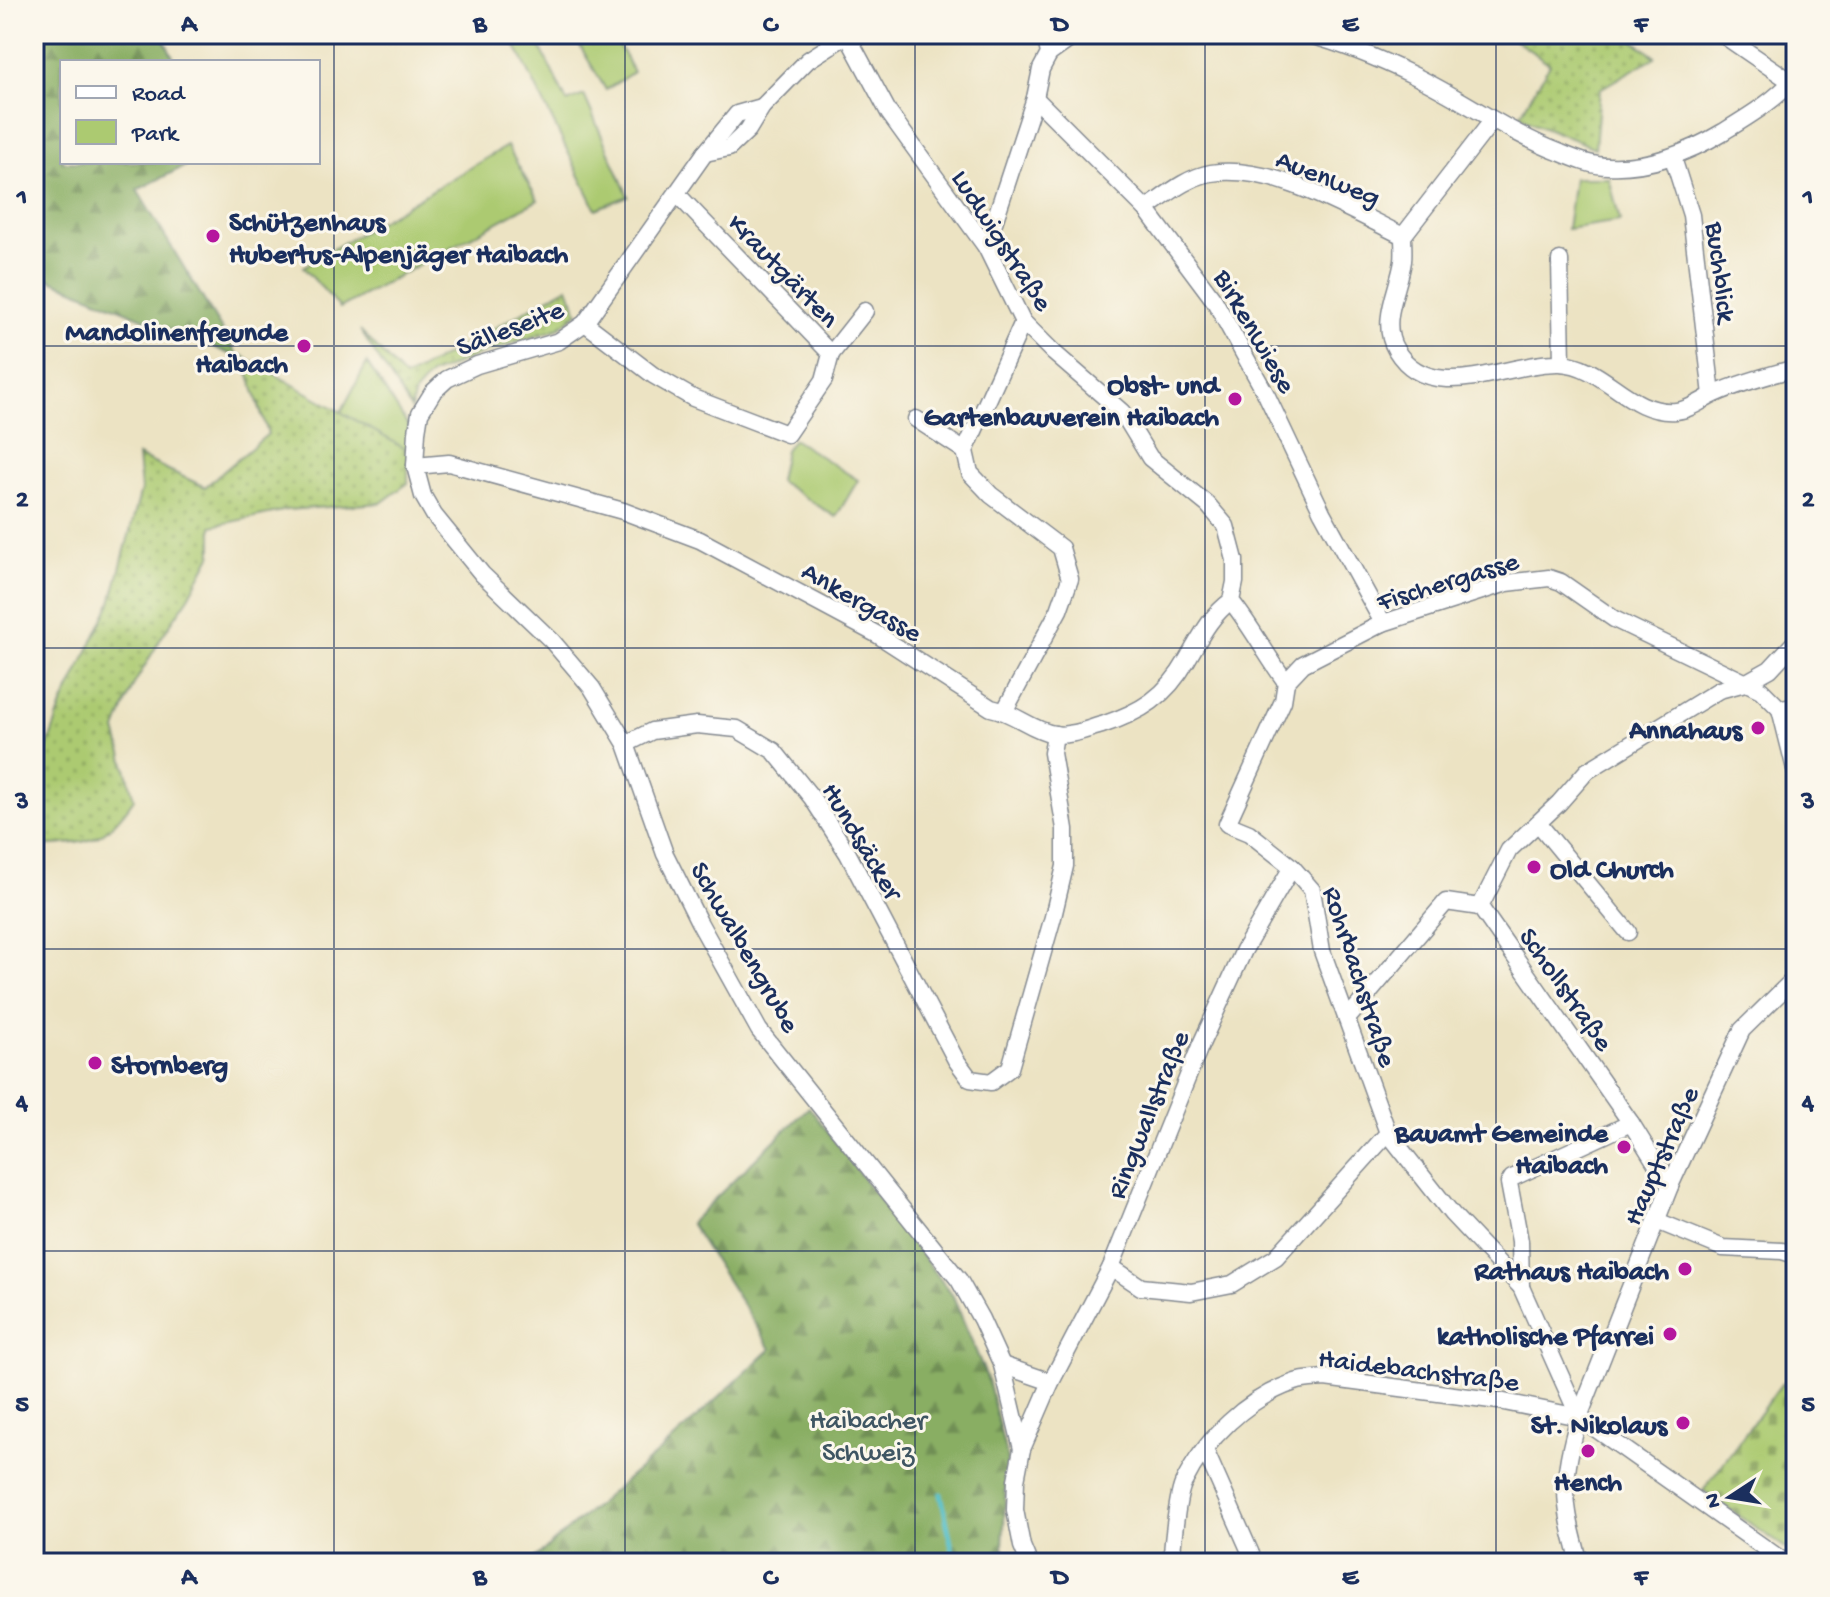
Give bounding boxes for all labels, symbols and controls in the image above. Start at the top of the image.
text: A [180,11,198,42]
text: B [472,11,488,42]
text: C [763,11,780,42]
text: D [1050,11,1070,42]
text: E [1342,11,1360,42]
text: F [1633,11,1649,42]
legend [60,60,320,164]
text: Road [132,81,186,110]
text: Park [131,121,180,150]
street label: Auenweg [1270,144,1384,216]
street label: Ludwigstraße [942,164,1059,319]
text: 1 [16,184,27,215]
text: 1 [1802,184,1813,215]
place label: Schützenhaus Hubertus-Alpenjäger Haibach [229,208,568,273]
street label: Krautgärten [719,208,845,337]
street label: Buchblick [1696,219,1741,327]
marker: Schützenhaus Hubertus-Alpenjäger Haibach [204,227,222,245]
street label: Birkenwiese [1204,264,1302,401]
street label: Sälleseite [452,295,569,366]
place label: Mandolinenfreunde Haibach [65,318,290,383]
marker: Mandolinenfreunde Haibach [295,337,313,355]
place label: Obst- und Gartenbauverein Haibach [924,371,1222,436]
marker: Obst- und Gartenbauverein Haibach [1226,390,1244,408]
text: 2 [16,486,29,517]
text: 2 [1802,486,1815,517]
street label: Fischergasse [1373,546,1524,621]
street label: Ankergasse [795,556,927,652]
place label: Annahaus [1628,716,1744,749]
marker: Annahaus [1749,719,1767,737]
street label: Hundsäcker [812,778,909,909]
text: 3 [14,788,29,819]
text: 3 [1800,788,1815,819]
place label: Old Church [1550,855,1674,888]
street label: Schwalbengrube [681,857,806,1040]
marker: Old Church [1525,858,1543,876]
street label: Rohrbachstraße [1313,883,1403,1072]
street label: Schollstraße [1510,923,1619,1059]
street label: Ringwallstraße [1101,1026,1199,1204]
place label: Stornberg [111,1051,228,1084]
marker: Stornberg [86,1054,104,1072]
street label: Hauptstraße [1618,1082,1709,1231]
text: 4 [15,1089,29,1120]
text: 4 [1801,1089,1815,1120]
place label: Bauamt Gemeinde Haibach [1394,1119,1610,1184]
marker: Bauamt Gemeinde Haibach [1615,1138,1633,1156]
place label: Rathaus Haibach [1473,1257,1669,1290]
marker: Rathaus Haibach [1676,1260,1694,1278]
place label: katholische Pfarrei [1437,1322,1654,1355]
marker: katholische Pfarrei [1661,1325,1679,1343]
street label: Haidebachstraße [1316,1344,1521,1401]
text: 5 [15,1391,29,1422]
text: 5 [1801,1391,1815,1422]
park label: Haibacher Schweiz [810,1406,929,1471]
place label: St. Nikolaus [1531,1411,1669,1444]
marker: St. Nikolaus [1674,1414,1692,1432]
marker: Hench [1579,1442,1597,1460]
north arrow [1690,1457,1770,1537]
place label: Hench [1554,1468,1622,1501]
text: N [1700,1491,1729,1510]
text: A [180,1564,198,1595]
text: B [472,1564,488,1595]
text: C [763,1564,780,1595]
text: D [1050,1564,1070,1595]
text: E [1342,1564,1360,1595]
text: F [1633,1564,1649,1595]

